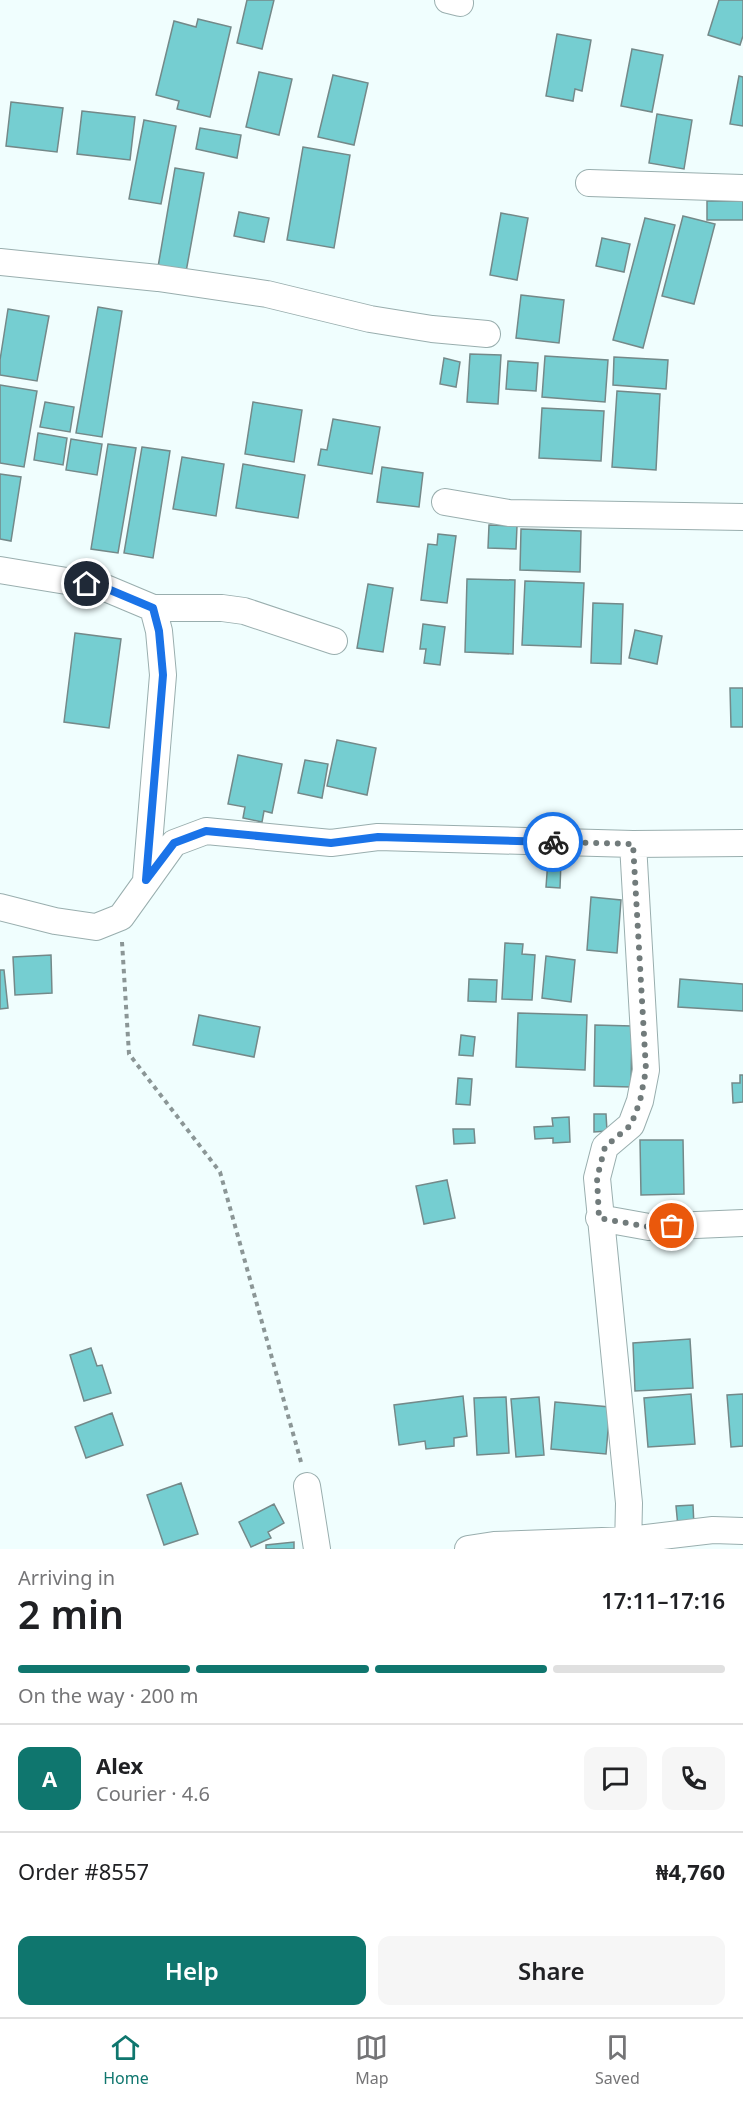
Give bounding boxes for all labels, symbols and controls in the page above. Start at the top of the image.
pin [61,558,112,609]
icon: home [70,567,103,600]
courier [523,812,583,872]
icon: bike [537,826,570,859]
pin [646,1200,697,1251]
icon: bag [655,1209,688,1242]
text: Arriving in [18,1564,115,1591]
text: 17:11–17:16 [601,1585,725,1615]
text: 2 min [18,1587,124,1640]
text: On the way · 200 m [18,1682,198,1709]
button: chat [584,1747,647,1810]
button: phone [662,1747,725,1810]
text: Alex [96,1750,143,1780]
text: A [42,1763,57,1793]
text: Courier · 4.6 [96,1780,210,1807]
text: Order #8557 [18,1856,149,1886]
text: ₦4,760 [656,1856,725,1886]
button: Help [18,1936,366,2005]
button: Share [378,1936,725,2005]
tab: Home [103,2031,149,2089]
tab: Map [355,2031,389,2089]
tab: Saved [595,2031,640,2089]

